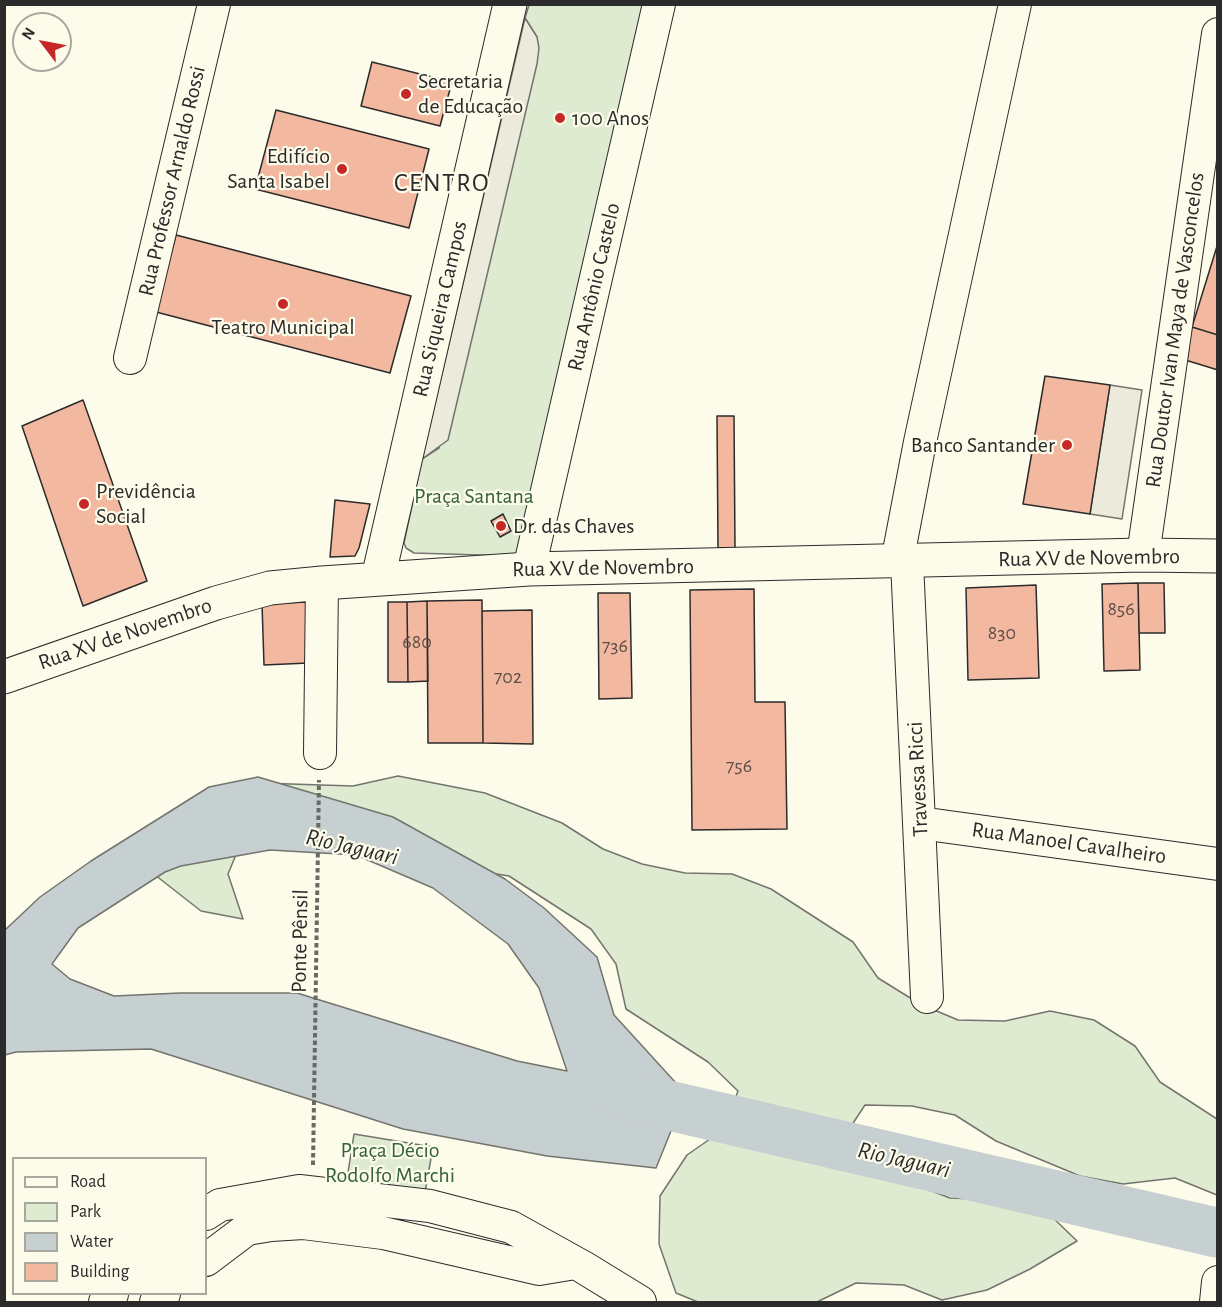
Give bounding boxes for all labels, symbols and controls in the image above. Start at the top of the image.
north arrow [12,12,72,72]
text: N [19,25,38,42]
street label: Rua Professor Arnaldo Rossi [133,63,211,299]
place label: Secretaria de Educação [418,68,523,119]
marker: Secretaria de Educação [399,87,413,101]
place label: 100 Anos [572,105,649,131]
marker: 100 Anos [553,111,567,125]
place label: Edifício Santa Isabel [227,143,330,194]
marker: Edifício Santa Isabel [335,162,349,176]
district label: CENTRO [394,167,490,199]
street label: Rua Doutor Ivan Maya de Vasconcelos [1140,171,1210,489]
street label: Rua Antônio Castelo [562,200,626,374]
street label: Rua Siqueira Campos [407,218,473,400]
marker: Teatro Municipal [276,297,290,311]
place label: Teatro Municipal [211,314,355,340]
place label: Banco Santander [911,432,1055,458]
marker: Banco Santander [1060,438,1074,452]
place label: Previdência Social [96,478,196,530]
park label: Praça Santana [414,483,534,509]
marker: Previdência Social [77,497,91,511]
place label: Dr. das Chaves [513,513,635,539]
marker: Dr. das Chaves [494,519,508,533]
street label: Rua XV de Novembro [998,543,1180,573]
street label: Rua XV de Novembro [512,553,694,583]
street label: Rua XV de Novembro [35,592,215,676]
house number: 856 [1107,597,1135,621]
house number: 830 [988,621,1016,645]
house number: 680 [402,630,432,654]
house number: 736 [602,634,628,658]
house number: 702 [494,665,522,689]
street label: Travessa Ricci [902,721,934,837]
house number: 756 [726,754,752,778]
street label: Rua Manoel Cavalheiro [970,816,1168,870]
water label: Rio Jaguari [303,822,401,872]
street label: Ponte Pênsil [286,889,314,993]
water label: Rio Jaguari [855,1135,953,1185]
park label: Praça Décio Rodolfo Marchi [325,1137,455,1188]
legend [12,1157,207,1295]
text: Road [70,1173,106,1191]
text: Park [70,1203,101,1221]
text: Water [70,1233,113,1251]
text: Building [70,1263,129,1281]

